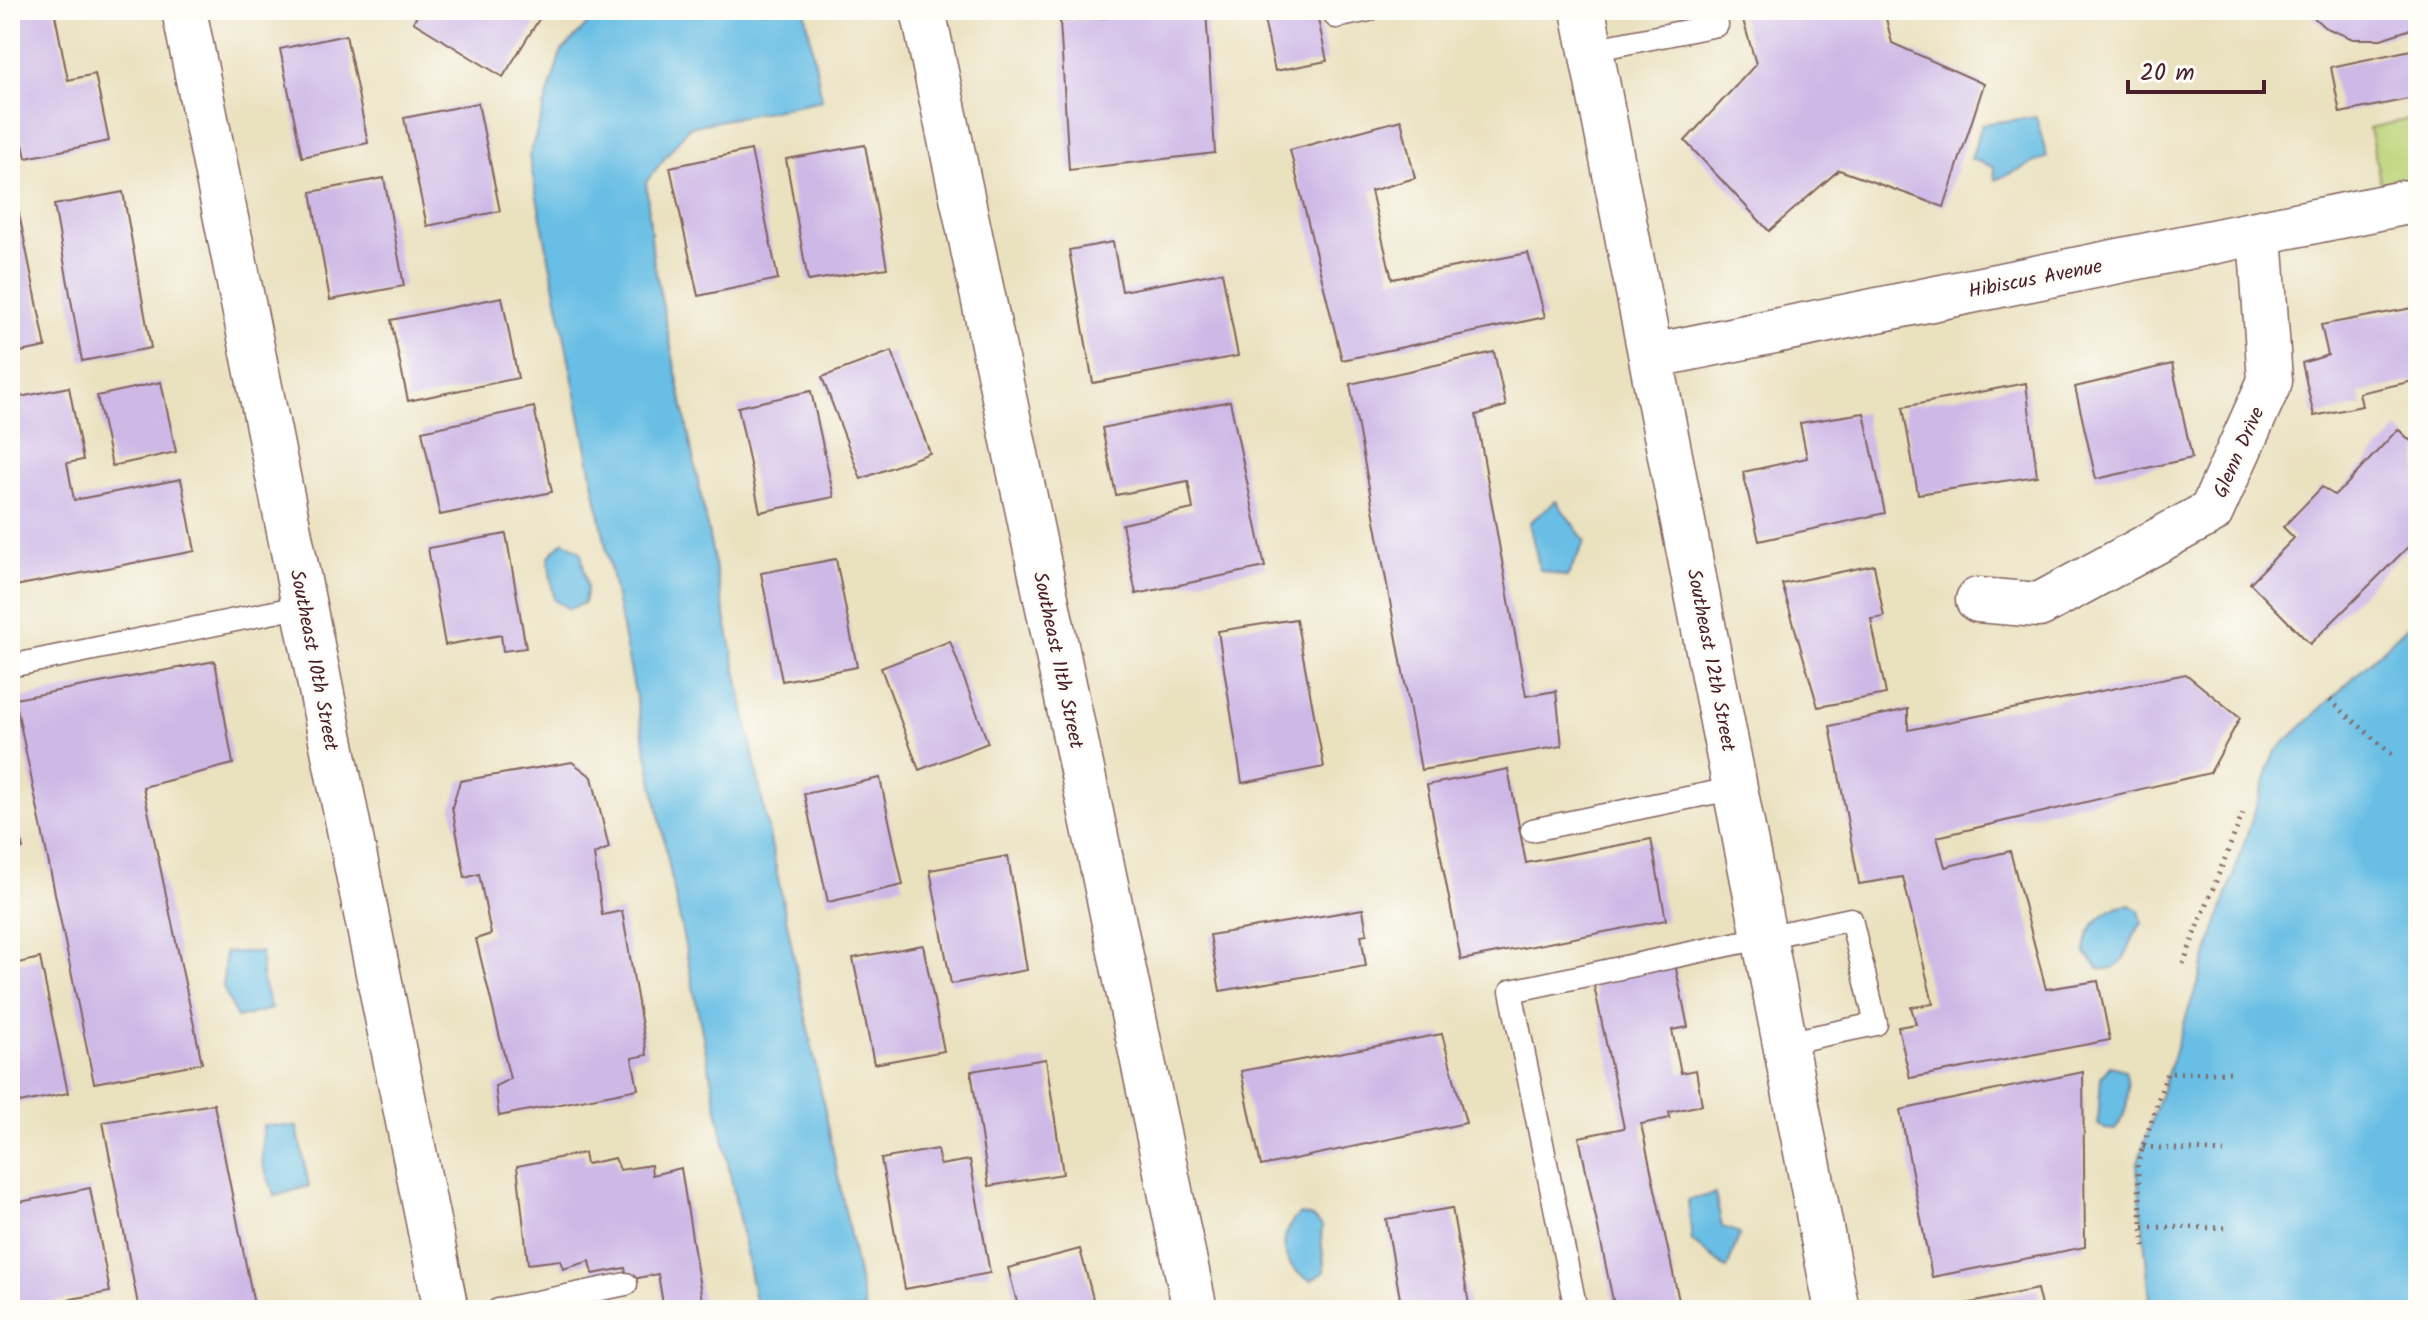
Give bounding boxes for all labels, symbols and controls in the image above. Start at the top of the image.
scale bar [2128,44,2264,94]
text: 20 m [2140,54,2195,93]
street label: Hibiscus Avenue [1966,251,2105,309]
street label: Glenn Drive [2205,402,2274,504]
street label: Southeast 12th Street [1677,566,1743,755]
street label: Southeast 10th Street [280,567,346,754]
street label: Southeast 11th Street [1023,569,1091,752]

